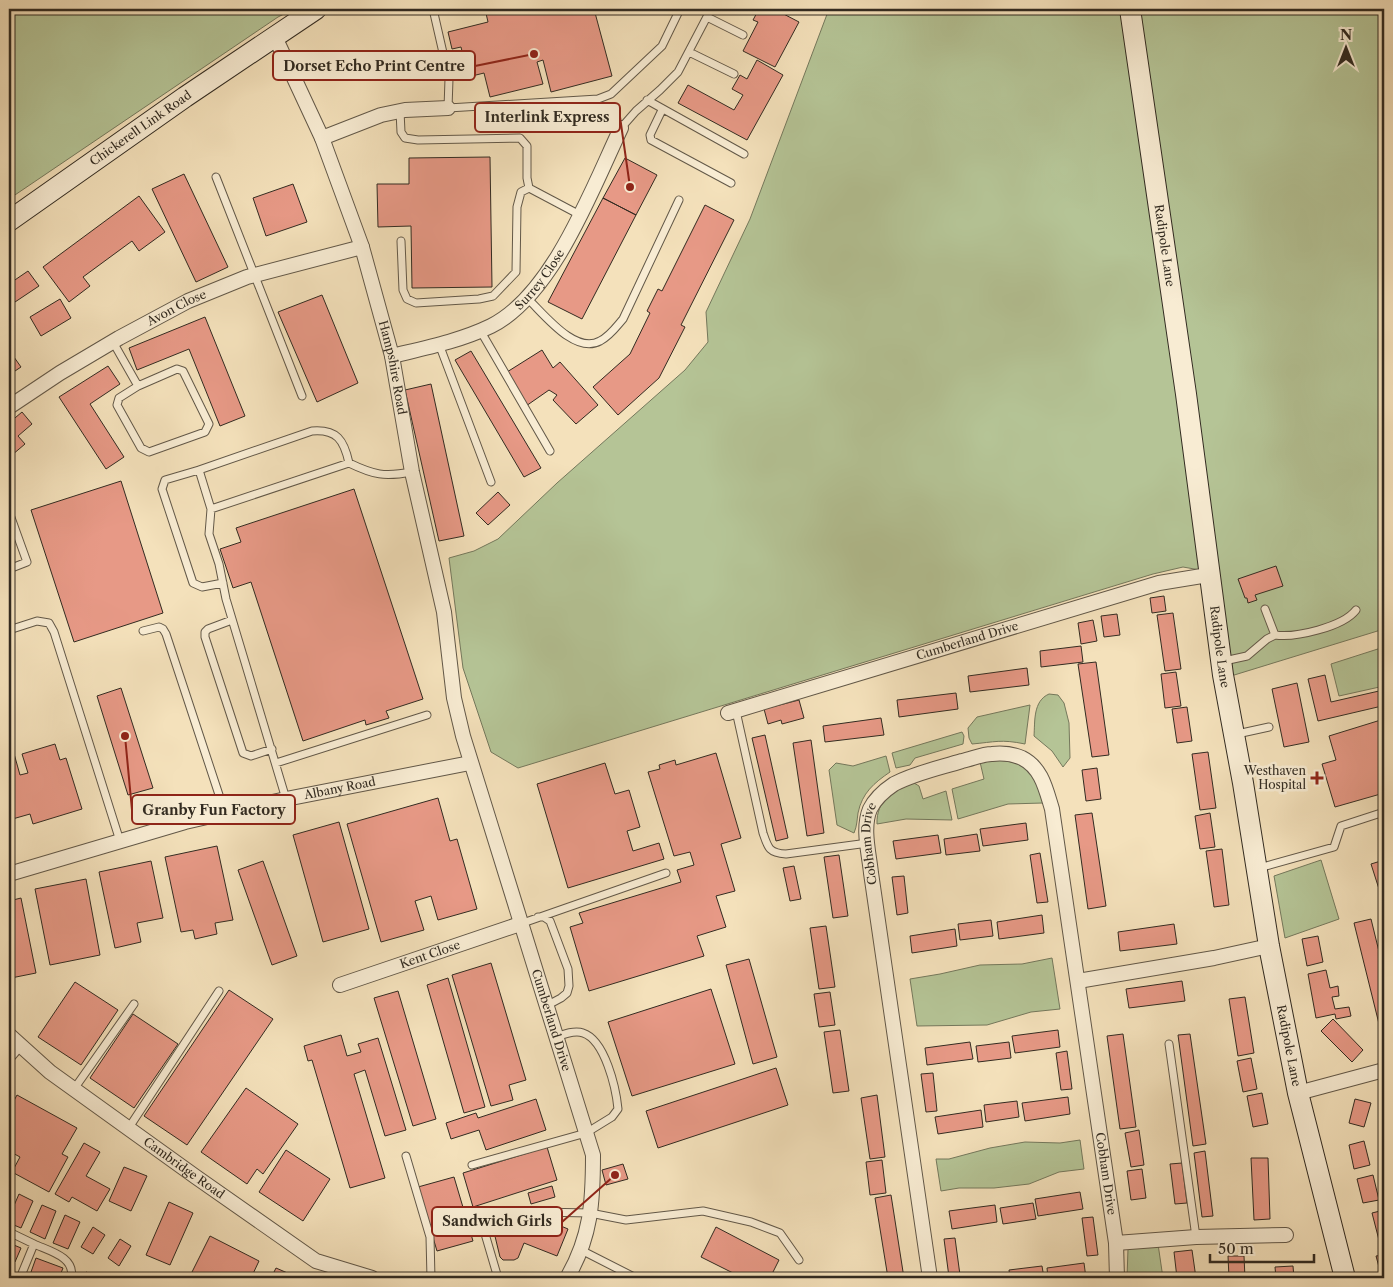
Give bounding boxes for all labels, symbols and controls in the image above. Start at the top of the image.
north arrow [1320,22,1370,72]
text: N [1340,26,1352,44]
callout: Dorset Echo Print Centre [273,51,475,80]
text: Dorset Echo Print Centre [283,57,465,75]
street label: Chickerell Link Road [87,87,194,169]
callout: Interlink Express [475,103,620,132]
text: Interlink Express [485,108,609,126]
street label: Radipole Lane [1152,203,1178,288]
street label: Surrey Close [512,246,568,313]
street label: Avon Close [143,286,209,329]
street label: Hampshire Road [376,319,410,416]
street label: Radipole Lane [1207,605,1233,689]
street label: Cumberland Drive [914,618,1020,663]
place label: Westhaven Hospital [1243,763,1306,792]
marker: Westhaven Hospital [1310,771,1324,785]
street label: Albany Road [302,774,377,802]
callout: Granby Fun Factory [132,795,295,824]
street label: Cobham Drive [858,799,880,886]
text: Granby Fun Factory [142,801,286,819]
street label: Kent Close [398,937,462,971]
street label: Cumberland Drive [529,967,575,1073]
street label: Radipole Lane [1274,1004,1305,1088]
street label: Cobham Drive [1093,1131,1120,1216]
street label: Cambridge Road [141,1134,228,1202]
callout: Sandwich Girls [432,1207,562,1236]
text: Sandwich Girls [442,1212,552,1230]
scale bar [1210,1232,1314,1264]
text: 50 m [1218,1239,1254,1258]

